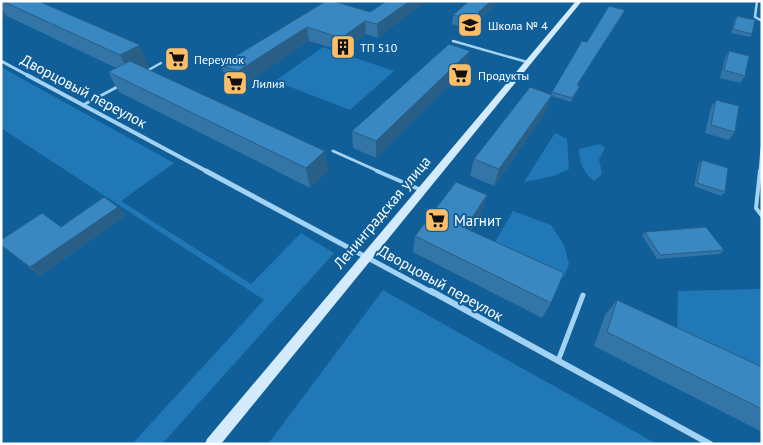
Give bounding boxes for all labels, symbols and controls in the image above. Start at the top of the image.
school or university icon: Школа № 4 [457,12,483,38]
place label: Школа № 4 [488,18,548,33]
building icon: ТП 510 [330,34,356,60]
place label: ТП 510 [360,40,398,55]
supermarket icon: Переулок [164,46,190,72]
street label: Дворцовый переулок [18,50,151,133]
place label: Переулок [194,52,244,67]
supermarket icon: Продукты [447,62,473,88]
place label: Продукты [478,68,529,83]
supermarket icon: Лилия [222,70,248,96]
place label: Лилия [251,76,284,91]
street label: Ленинградская улица [329,152,435,273]
supermarket icon: Магнит [424,207,450,233]
place label: Магнит [454,211,501,230]
street label: Дворцовый переулок [375,241,508,326]

